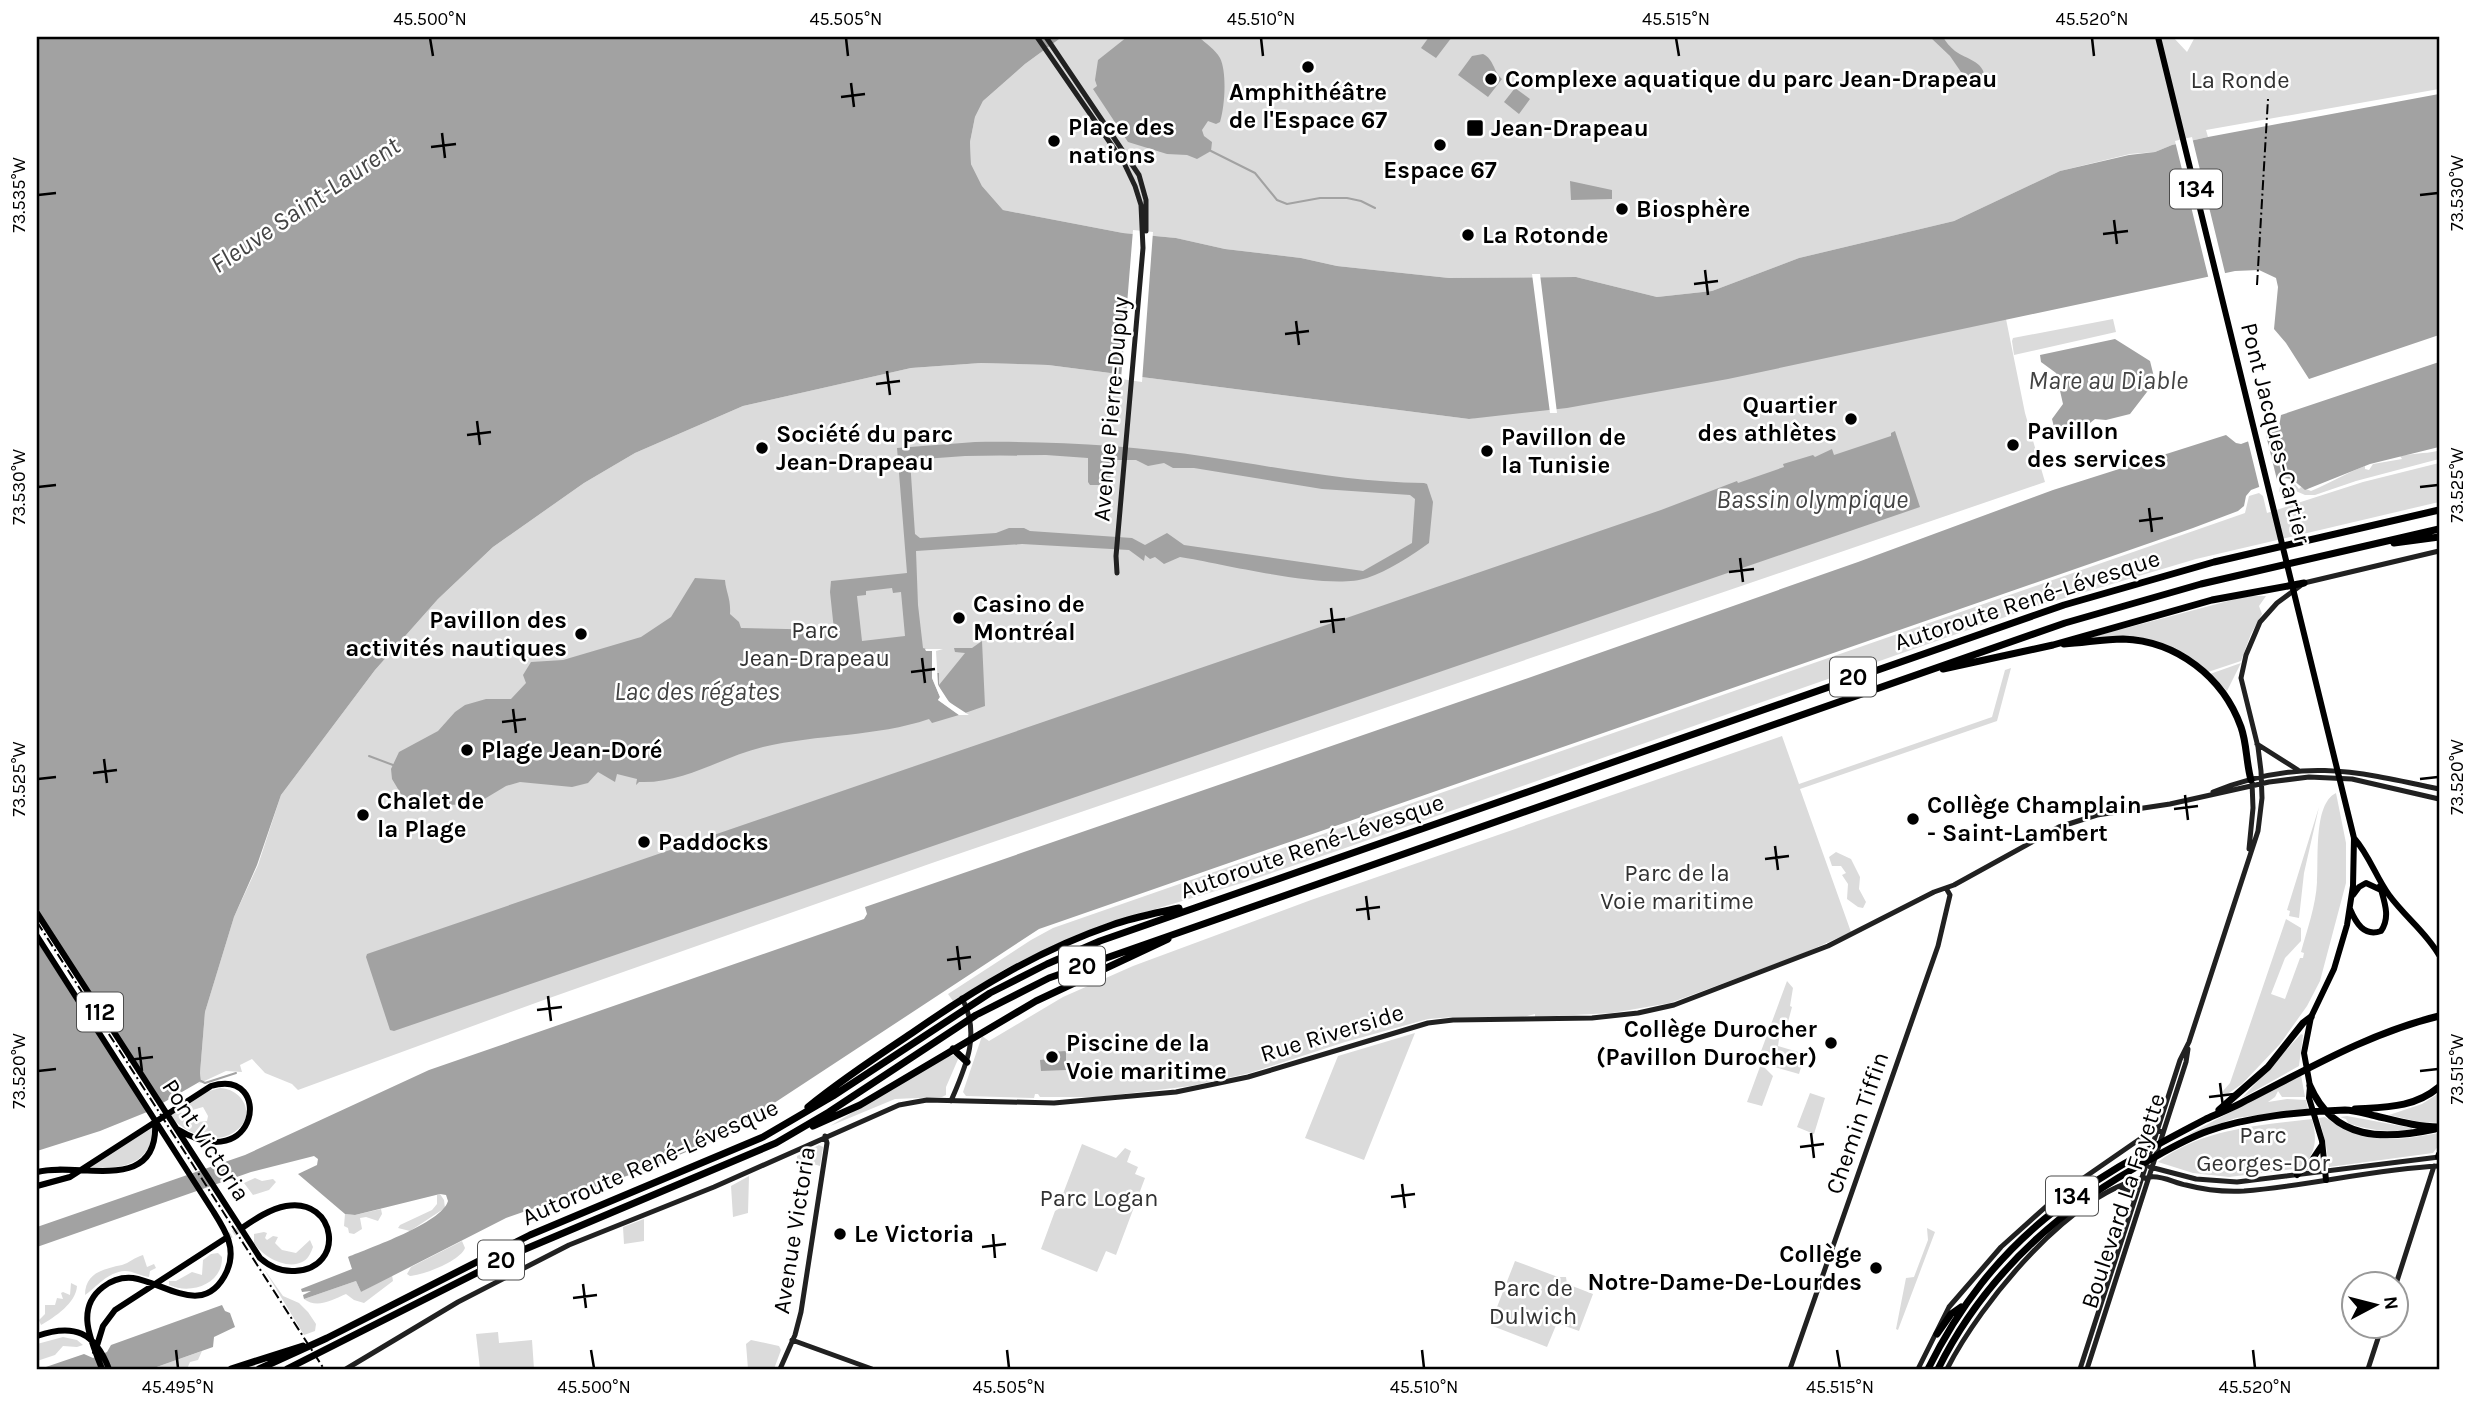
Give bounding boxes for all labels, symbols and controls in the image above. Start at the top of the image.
text: 45.500°N [393,8,467,30]
text: 45.505°N [810,8,882,30]
text: 45.510°N [1227,8,1295,30]
text: 45.515°N [1642,8,1710,30]
text: 45.520°N [2055,8,2129,30]
marker: Amphithéâtre de l'Espace 67 [1300,59,1316,75]
place label: Complexe aquatique du parc Jean-Drapeau [1505,65,1997,93]
park label: La Ronde [2191,66,2289,94]
marker: Complexe aquatique du parc Jean-Drapeau [1483,71,1499,87]
place label: Amphithéâtre de l'Espace 67 [1229,78,1387,134]
place label: Place des nations [1068,113,1175,169]
place label: Jean-Drapeau [1491,114,1649,142]
marker: Jean-Drapeau [1465,118,1485,138]
water label: Fleuve Saint-Laurent [204,129,407,280]
marker: Place des nations [1046,133,1062,149]
marker: Espace 67 [1432,137,1448,153]
text: 73.530°W [2446,155,2468,231]
place label: Espace 67 [1383,156,1497,184]
text: 73.535°W [8,157,30,233]
road number: 134 [2170,170,2222,208]
place label: Biosphère [1636,195,1750,223]
marker: Biosphère [1614,201,1630,217]
place label: La Rotonde [1482,221,1608,249]
marker: La Rotonde [1460,227,1476,243]
street label: Avenue Pierre-Dupuy [1087,295,1135,523]
street label: Pont Jacques-Cartier [2235,320,2317,547]
water label: Mare au Diable [2028,365,2188,396]
place label: Quartier des athlètes [1697,391,1838,447]
marker: Quartier des athlètes [1843,411,1859,427]
place label: Pavillon des services [2027,417,2166,473]
place label: Société du parc Jean-Drapeau [776,420,953,476]
place label: Pavillon de la Tunisie [1501,423,1626,479]
marker: Pavillon des services [2005,437,2021,453]
marker: Société du parc Jean-Drapeau [754,440,770,456]
marker: Pavillon de la Tunisie [1479,443,1495,459]
text: 73.525°W [2446,447,2468,523]
text: 73.530°W [8,449,30,525]
water label: Bassin olympique [1716,484,1908,515]
street label: Autoroute René-Lévesque [1891,544,2163,656]
place label: Casino de Montréal [973,590,1085,646]
place label: Pavillon des activités nautiques [345,606,567,662]
marker: Casino de Montréal [951,610,967,626]
park label: Parc Jean-Drapeau [740,616,890,672]
marker: Pavillon des activités nautiques [573,626,589,642]
road number: 20 [1830,657,1876,696]
water label: Lac des régates [614,676,780,707]
place label: Plage Jean-Doré [481,736,663,764]
text: 73.520°W [2446,739,2468,815]
text: 73.525°W [8,741,30,817]
marker: Plage Jean-Doré [459,742,475,758]
place label: Chalet de la Plage [377,787,484,843]
street label: Autoroute René-Lévesque [1176,788,1448,904]
place label: Collège Champlain - Saint-Lambert [1927,791,2142,847]
marker: Chalet de la Plage [355,807,371,823]
marker: Collège Champlain - Saint-Lambert [1905,811,1921,827]
place label: Paddocks [658,828,769,856]
marker: Paddocks [636,834,652,850]
park label: Parc de la Voie maritime [1600,859,1754,915]
road number: 20 [1059,946,1105,986]
road number: 112 [77,993,123,1032]
street label: Rue Riverside [1257,998,1407,1068]
place label: Collège Durocher (Pavillon Durocher) [1596,1015,1818,1071]
place label: Piscine de la Voie maritime [1066,1029,1227,1085]
text: 73.520°W [8,1033,30,1109]
text: 73.515°W [2446,1034,2468,1104]
marker: Collège Durocher (Pavillon Durocher) [1823,1035,1839,1051]
street label: Chemin Tiffin [1820,1048,1894,1198]
marker: Piscine de la Voie maritime [1044,1049,1060,1065]
street label: Pont Victoria [156,1074,256,1206]
street label: Boulevard La Fayette [2075,1090,2171,1312]
street label: Autoroute René-Lévesque [518,1093,782,1231]
park label: Parc Georges-Dor [2196,1121,2330,1177]
street label: Avenue Victoria [767,1144,821,1316]
road number: 134 [2046,1176,2098,1216]
park label: Parc Logan [1040,1184,1158,1212]
place label: Le Victoria [854,1220,974,1248]
marker: Le Victoria [832,1226,848,1242]
road number: 20 [478,1240,524,1280]
place label: Collège Notre-Dame-De-Lourdes [1587,1240,1862,1296]
marker: Collège Notre-Dame-De-Lourdes [1868,1260,1884,1276]
north arrow [2340,1270,2410,1340]
park label: Parc de Dulwich [1489,1274,1577,1330]
text: N [2379,1295,2403,1311]
text: 45.495°N [142,1376,214,1398]
text: 45.500°N [557,1376,631,1398]
text: 45.505°N [973,1376,1045,1398]
text: 45.510°N [1390,1376,1458,1398]
text: 45.515°N [1806,1376,1874,1398]
text: 45.520°N [2218,1376,2292,1398]

